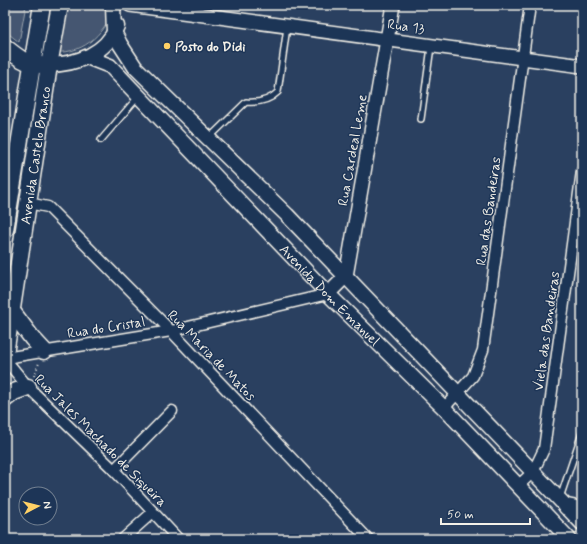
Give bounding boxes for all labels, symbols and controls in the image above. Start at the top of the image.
street label: Rua 13 [386,15,426,39]
place label: Posto do Didi [175,38,245,56]
marker: Posto do Didi [162,41,172,51]
street label: Avenida Castelo Branco [17,85,56,226]
street label: Rua Cardeal Leme [334,93,372,207]
street label: Rua das Bandeiras [472,156,506,267]
street label: Avenida Dom Emanuel [275,241,383,350]
street label: Viela das Bandeiras [530,270,564,392]
street label: Rua Maria de Matos [163,306,259,405]
street label: Rua do Cristal [66,313,146,343]
street label: Rua Jales Machado de Siqueira [30,371,170,511]
north arrow [18,486,58,526]
text: N [40,500,54,509]
scale bar [441,500,530,526]
text: 50 m [447,507,474,523]

